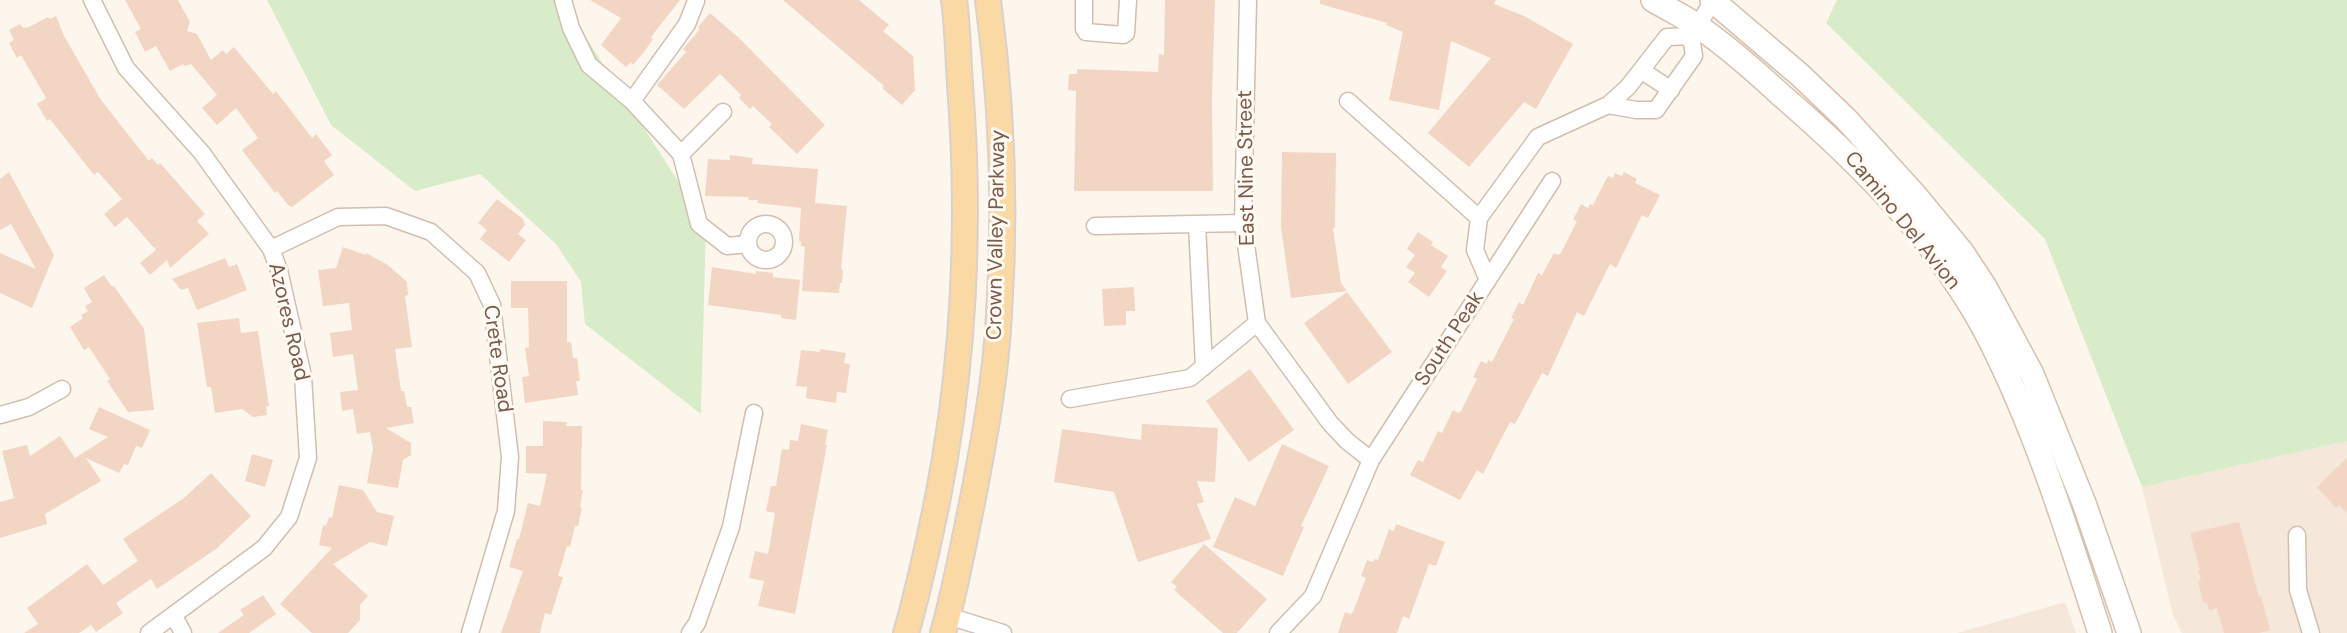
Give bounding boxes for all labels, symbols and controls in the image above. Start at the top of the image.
street label: East Nine Street [1233,90,1261,246]
street label: Crown Valley Parkway [983,130,1011,340]
street label: Camino Del Avion [1839,147,1965,295]
street label: Azores Road [262,261,314,383]
street label: South Peak [1410,287,1490,391]
street label: Crete Road [477,304,517,414]

